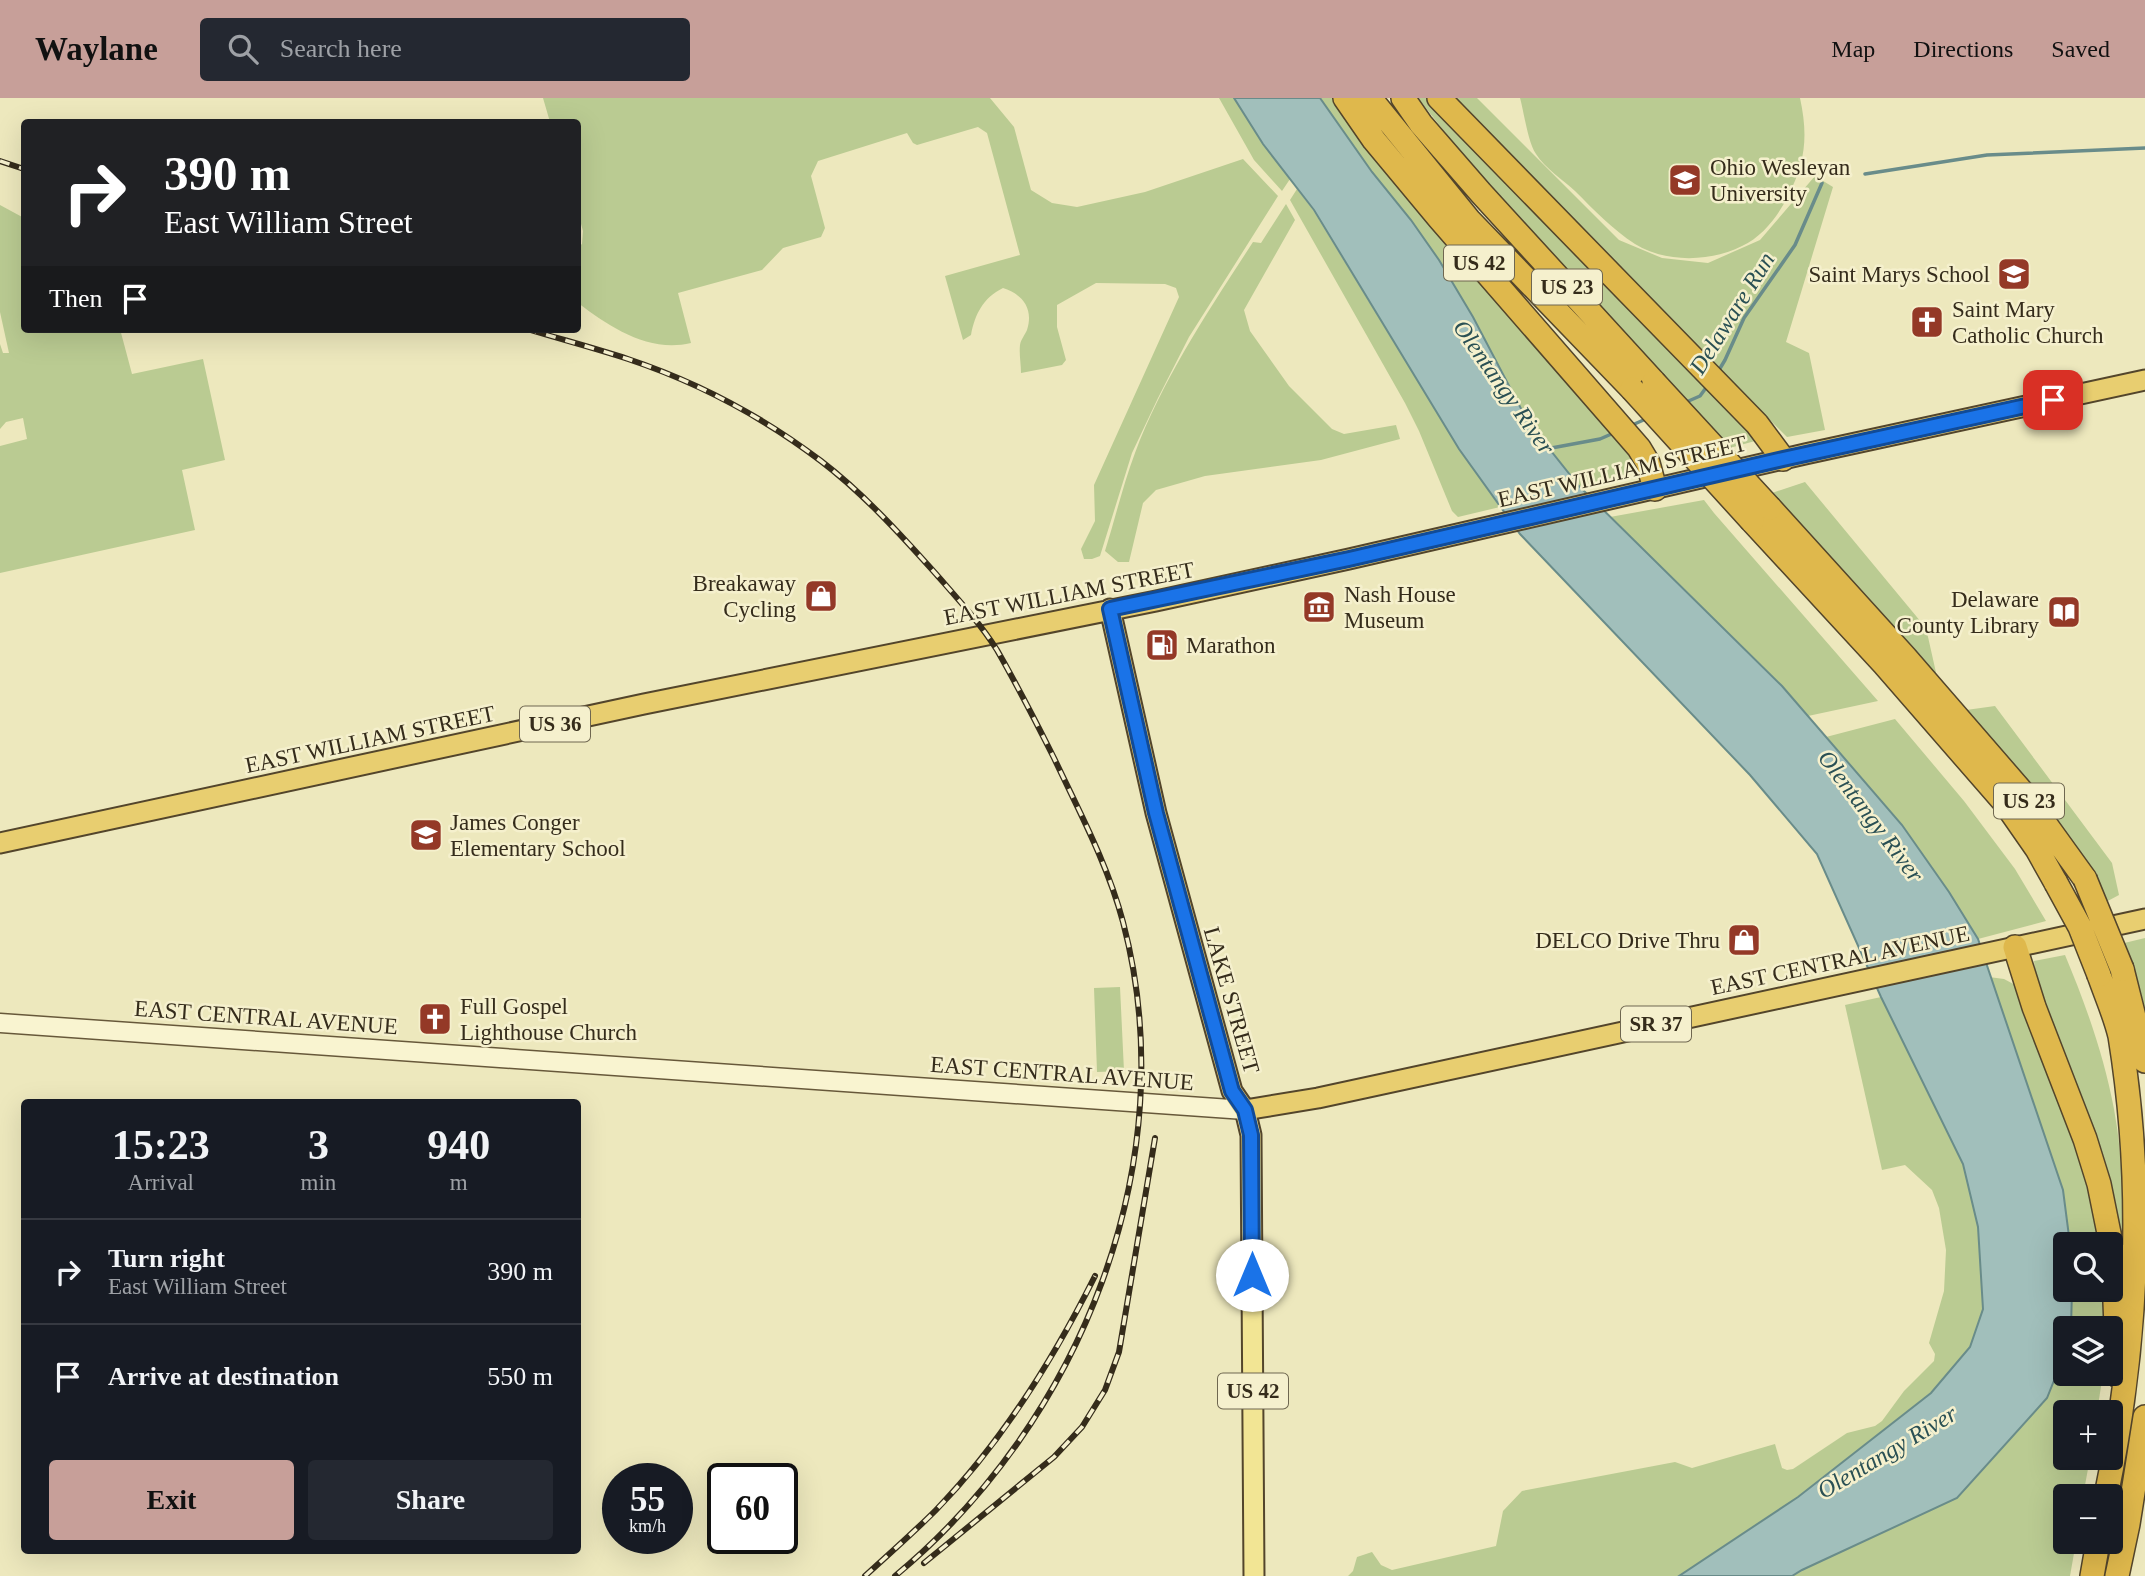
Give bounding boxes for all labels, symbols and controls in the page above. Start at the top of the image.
search box [200,18,690,81]
icon: search [224,30,262,68]
text: Waylane [35,31,158,67]
text: Search here [280,34,402,63]
text: Map [1831,36,1875,62]
text: Directions [1913,36,2013,62]
text: Saved [2051,36,2110,62]
text: 390 m [164,146,291,201]
icon: right [49,147,140,238]
place label: Ohio Wesleyan University [1710,155,1851,206]
school or university icon: Ohio Wesleyan University [1666,161,1704,199]
text: East William Street [164,204,413,240]
road number: US 42 [1444,246,1514,280]
water label: Delaware Run [1684,247,1780,379]
school or university icon: Saint Marys School [1995,255,2033,293]
place label: Saint Marys School [1809,262,1990,287]
road number: US 23 [1532,270,1602,304]
icon: arrive [116,280,154,318]
text: Then [49,284,102,313]
place label: Saint Mary Catholic Church [1952,297,2104,348]
church icon: Saint Mary Catholic Church [1908,303,1946,341]
water label: Olentangy River [1448,315,1560,460]
pin [2023,370,2083,430]
icon: arrive [2034,381,2072,419]
street label: EAST WILLIAM STREET [1495,431,1749,512]
street label: EAST WILLIAM STREET [942,557,1196,630]
place label: Breakaway Cycling [693,571,796,622]
shop icon: Breakaway Cycling [802,577,840,615]
place label: Nash House Museum [1344,582,1456,633]
place label: Delaware County Library [1897,587,2039,638]
museum icon: Nash House Museum [1300,588,1338,626]
library icon: Delaware County Library [2045,593,2083,631]
fuel station icon: Marathon [1143,626,1181,664]
place label: Marathon [1186,633,1276,658]
street label: EAST WILLIAM STREET [243,701,497,778]
road number: US 36 [520,706,590,742]
water label: Olentangy River [1813,745,1929,887]
road number: US 23 [1994,784,2064,818]
place label: James Conger Elementary School [450,810,626,861]
school or university icon: James Conger Elementary School [407,816,445,854]
street label: EAST CENTRAL AVENUE [1708,921,1972,1000]
shop icon: DELCO Drive Thru [1725,921,1763,959]
street label: LAKE STREET [1199,924,1264,1076]
place label: DELCO Drive Thru [1535,928,1720,953]
place label: Full Gospel Lighthouse Church [460,994,637,1045]
street label: EAST CENTRAL AVENUE [133,996,399,1039]
church icon: Full Gospel Lighthouse Church [416,1000,454,1038]
road number: SR 37 [1621,1006,1691,1042]
street label: EAST CENTRAL AVENUE [929,1052,1195,1095]
text: 15:23 [112,1122,210,1168]
text: 3 [308,1122,329,1168]
text: 940 [427,1122,490,1168]
text: Arrival [128,1170,194,1195]
text: min [301,1170,336,1195]
text: m [450,1170,468,1195]
map controls [2053,1232,2123,1554]
button: search [2053,1232,2123,1302]
position arrow [1215,1238,1289,1312]
text: Turn right [108,1244,225,1273]
icon: right [49,1253,87,1291]
text: 390 m [487,1257,553,1286]
text: East William Street [108,1274,287,1299]
button: layers [2053,1316,2123,1386]
icon: arrive [49,1358,87,1396]
text: Arrive at destination [108,1362,339,1391]
text: 550 m [487,1362,553,1391]
road number: US 42 [1218,1374,1288,1408]
water label: Olentangy River [1813,1400,1962,1504]
button: + [2053,1400,2123,1470]
button: Exit [49,1460,294,1540]
button: Share [308,1460,553,1540]
speed limit sign: 60 [707,1463,798,1554]
text: 55 [630,1480,665,1519]
button: − [2053,1484,2123,1554]
text: km/h [629,1516,666,1536]

